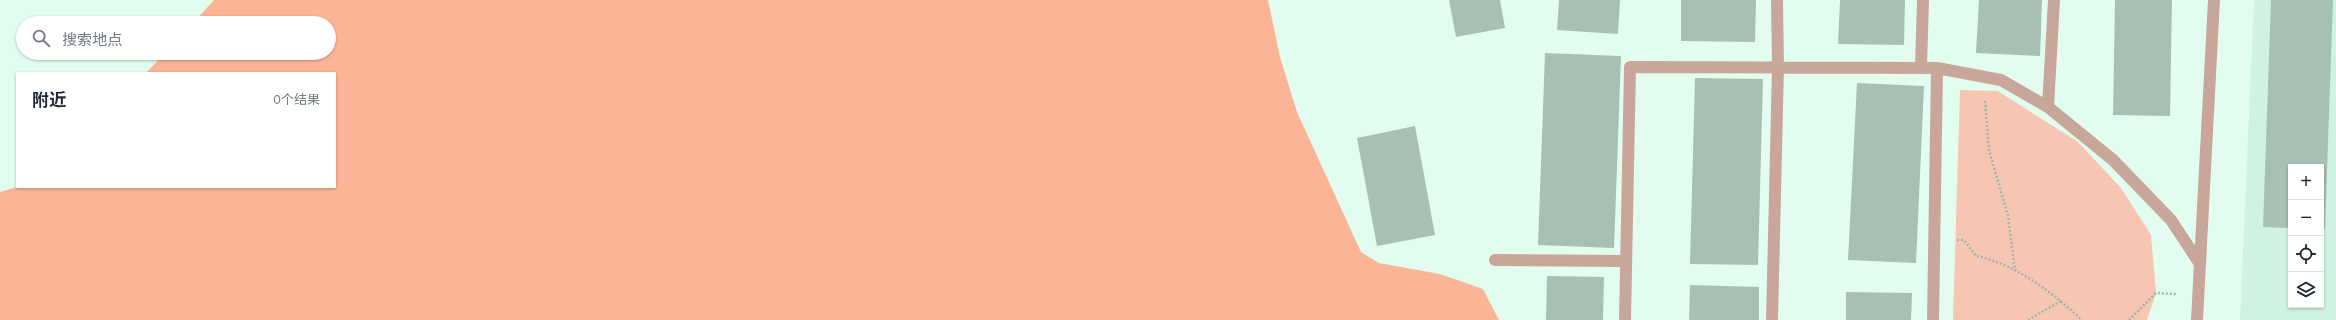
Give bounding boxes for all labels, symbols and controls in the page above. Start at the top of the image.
search box [16,16,336,60]
icon: search [30,27,52,49]
text: 搜索地点 [62,31,122,49]
text: 附近 [32,90,66,110]
text: 0个结果 [273,92,320,107]
map controls [2288,164,2324,308]
button: + [2288,164,2324,200]
button: − [2288,200,2324,236]
button: locate [2288,236,2324,272]
button: layers [2288,272,2324,308]

